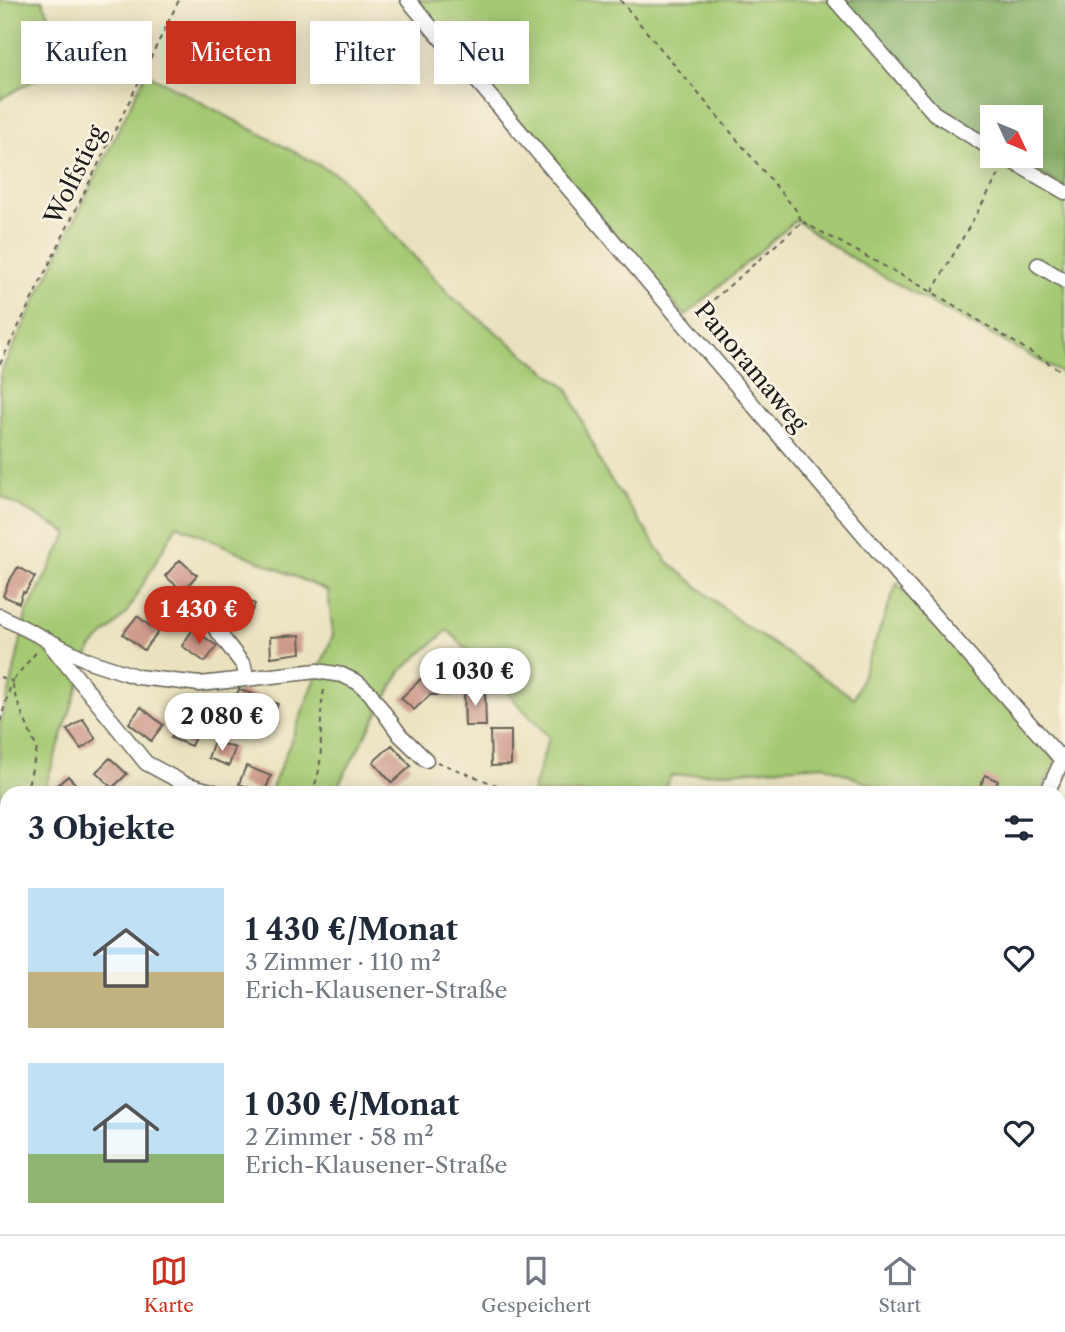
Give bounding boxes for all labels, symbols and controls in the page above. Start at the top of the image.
chip: Kaufen [21,21,152,84]
chip: Mieten [166,21,296,84]
chip: Filter [310,21,420,84]
chip: Neu [434,21,529,84]
north arrow [980,105,1043,168]
map controls [980,105,1043,168]
street label: Wolfstieg [38,120,111,230]
street label: Panoramaweg [689,296,814,438]
pin: 1 430 € [134,586,264,646]
text: 1 430 € [160,595,238,623]
pin: 1 030 € [410,648,540,708]
text: 1 030 € [436,657,514,685]
pin: 2 080 € [157,694,287,753]
text: 2 080 € [180,702,264,730]
icon: filters [1000,809,1038,847]
text: 3 Objekte [28,810,175,847]
text: 1 430 €/Monat [245,911,458,948]
icon: home [84,916,168,1000]
icon: heart [1000,939,1038,977]
text: 3 Zimmer · 110 m² [245,948,441,976]
text: Erich-Klausener-Straße [245,976,507,1004]
text: 1 030 €/Monat [245,1086,459,1123]
icon: home [84,1091,168,1175]
icon: heart [1000,1114,1038,1152]
text: 2 Zimmer · 58 m² [245,1123,434,1151]
text: Erich-Klausener-Straße [245,1151,507,1179]
tab: Karte [144,1252,194,1317]
tab: Gespeichert [481,1252,591,1317]
tab: Start [878,1252,921,1317]

